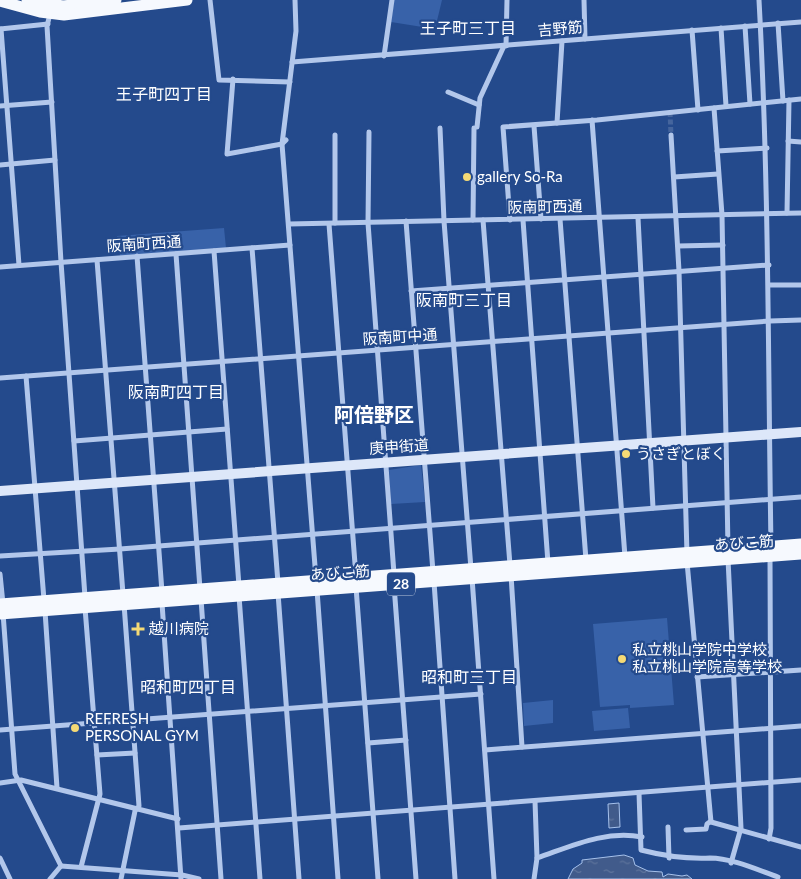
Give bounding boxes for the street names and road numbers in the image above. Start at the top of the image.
street label: 吉野筋 [537,17,583,39]
street label: 阪南町西通 [507,196,583,216]
street label: 阪南町西通 [106,231,182,255]
street label: 阪南町中通 [362,324,438,348]
street label: 庚申街道 [368,435,429,457]
street label: あびこ筋 [713,531,774,553]
street label: あびこ筋 [309,561,370,583]
road number: 28 [387,572,415,596]

